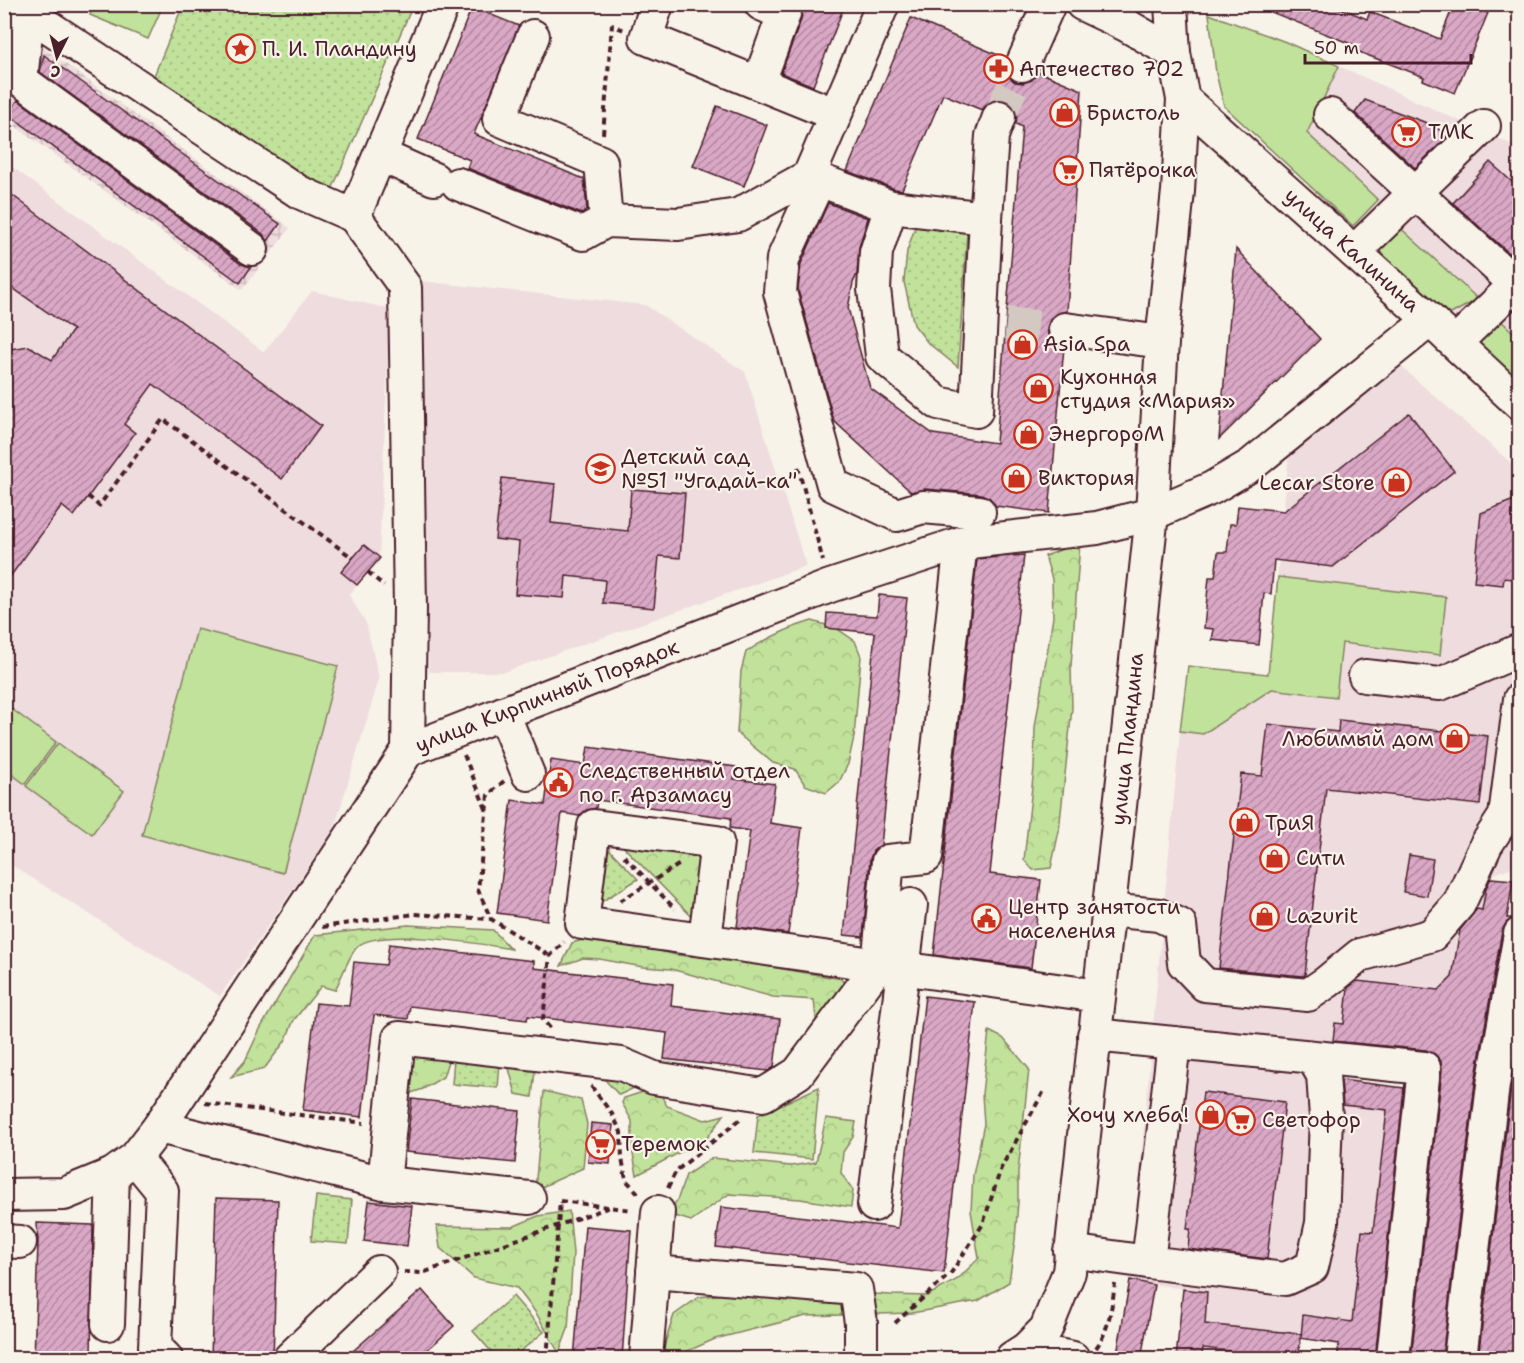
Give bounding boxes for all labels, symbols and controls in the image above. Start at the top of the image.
north arrow [27,27,87,87]
scale bar [1305,27,1472,65]
place icon: П. И. Пландину [225,33,257,65]
place label: П. И. Пландину [262,35,417,63]
text: 50 m [1314,36,1359,60]
pharmacy icon: Аптечество 702 [982,53,1014,85]
place label: Аптечество 702 [1019,55,1184,83]
text: С [49,60,61,82]
shop icon: Бристоль [1049,97,1081,129]
place label: Бристоль [1086,99,1180,127]
supermarket icon: ТМК [1391,116,1423,148]
place label: ТМК [1428,118,1474,146]
supermarket icon: Пятёрочка [1052,154,1084,186]
place label: Пятёрочка [1089,156,1195,184]
street label: улица Калинина [1278,182,1426,318]
shop icon: Asia Spa [1006,328,1038,360]
place label: Asia Spa [1043,330,1130,358]
place label: Кухонная студия «Мария» [1060,363,1235,415]
shop icon: Кухонная студия «Мария» [1023,373,1055,405]
shop icon: ЭнергороМ [1012,418,1044,450]
place label: ЭнергороМ [1049,420,1164,448]
place label: Детский сад №51 "Угадай-ка" [621,443,797,495]
school or university icon: Детский сад №51 "Угадай-ка" [584,453,616,485]
shop icon: Виктория [1001,462,1033,494]
place label: Виктория [1038,464,1135,492]
shop icon: Lecar Store [1380,467,1412,499]
place label: Lecar Store [1259,469,1375,497]
street label: улица Кирпичный Порядок [411,633,683,759]
street label: улица Пландина [1104,651,1150,827]
shop icon: Любимый дом [1439,723,1471,755]
place label: Любимый дом [1282,725,1434,753]
place label: Следственный отдел по г. Арзамасу [579,757,790,809]
public building icon: Следственный отдел по г. Арзамасу [542,767,574,799]
shop icon: ТриЯ [1228,807,1260,839]
place label: ТриЯ [1265,809,1314,837]
shop icon: Сити [1259,842,1291,874]
place label: Сити [1296,844,1346,872]
place label: Центр занятости населения [1008,893,1181,945]
shop icon: Lazurit [1249,900,1281,932]
place label: Lazurit [1286,902,1358,930]
public building icon: Центр занятости населения [971,903,1003,935]
shop icon: Хочу хлеба! [1194,1099,1226,1131]
place label: Хочу хлеба! [1067,1101,1189,1129]
supermarket icon: Светофор [1225,1104,1257,1136]
place label: Светофор [1262,1106,1361,1134]
supermarket icon: Теремок [584,1128,616,1160]
place label: Теремок [621,1130,707,1158]

